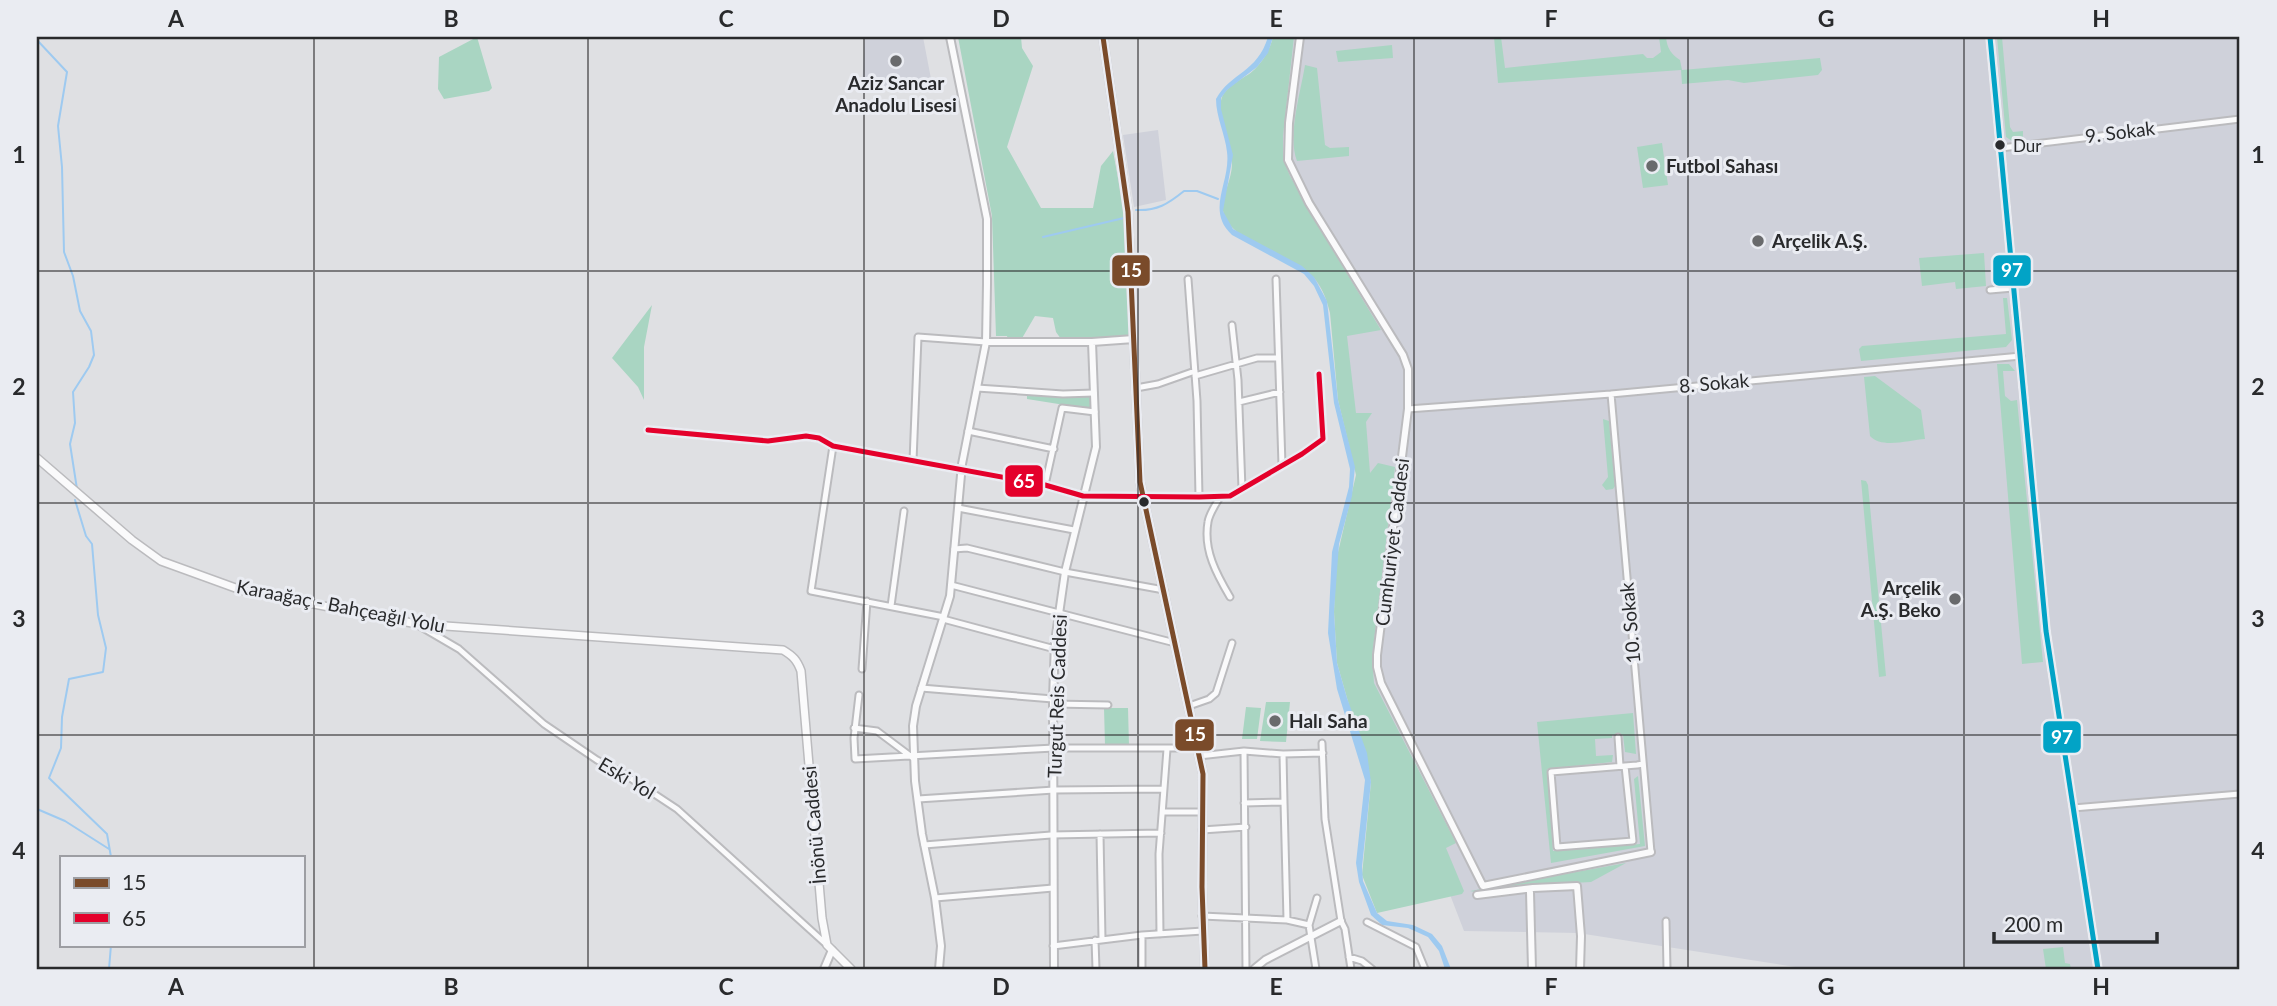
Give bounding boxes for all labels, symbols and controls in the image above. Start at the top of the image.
text: A [167,4,185,32]
text: B [443,4,459,32]
text: C [718,4,734,32]
text: D [992,4,1010,32]
text: E [1269,4,1283,32]
text: F [1544,4,1558,32]
text: G [1818,4,1834,32]
text: H [2092,4,2110,32]
marker: Aziz Sancar Anadolu Lisesi [888,53,904,69]
place label: Aziz Sancar Anadolu Lisesi [834,71,957,116]
street label: 9. Sokak [2084,116,2156,147]
place label: Dur [2013,135,2042,156]
marker: Dur [1993,138,2007,152]
text: 1 [12,140,26,168]
text: 1 [2251,140,2265,168]
place label: Futbol Sahası [1666,154,1778,177]
marker: Futbol Sahası [1644,158,1660,174]
place label: Arçelik A.Ş. [1771,229,1867,252]
marker: Arçelik A.Ş. [1750,233,1766,249]
line badge: 15 [1111,254,1151,287]
line badge: 97 [1992,254,2032,287]
text: 15 [1120,258,1142,281]
text: 97 [2001,258,2023,281]
street label: 8. Sokak [1678,368,1750,397]
text: 2 [12,372,26,400]
text: 2 [2251,372,2265,400]
street label: Cumhuriyet Caddesi [1370,457,1413,627]
line badge: 65 [1004,464,1044,498]
text: 65 [1013,469,1035,492]
unlabelled marker [1137,495,1151,509]
street label: Karaağaç - Bahçeağıl Yolu [235,574,447,637]
place label: Arçelik A.Ş. Beko [1860,576,1942,621]
street label: 10. Sokak [1614,581,1644,664]
marker: Arçelik A.Ş. Beko [1947,591,1963,607]
text: 3 [12,604,26,632]
text: 3 [2251,604,2265,632]
street label: Turgut Reis Caddesi [1042,614,1071,778]
place label: Halı Saha [1289,709,1368,732]
marker: Halı Saha [1267,713,1283,729]
line badge: 15 [1174,718,1215,752]
line badge: 97 [2042,720,2082,754]
text: 15 [1184,722,1206,745]
text: 97 [2051,725,2073,748]
street label: Eski Yol [595,752,660,804]
street label: İnönü Caddesi [797,765,830,885]
text: 4 [12,836,26,864]
text: 4 [2251,836,2265,864]
legend [60,856,304,946]
text: 15 [122,869,146,894]
scale bar [1994,901,2156,945]
text: 65 [122,905,146,930]
text: 200 m [2004,911,2063,936]
text: A [167,972,185,1000]
text: B [443,972,459,1000]
text: C [718,972,734,1000]
text: D [992,972,1010,1000]
text: E [1269,972,1283,1000]
text: F [1544,972,1558,1000]
text: G [1818,972,1834,1000]
text: H [2092,972,2110,1000]

